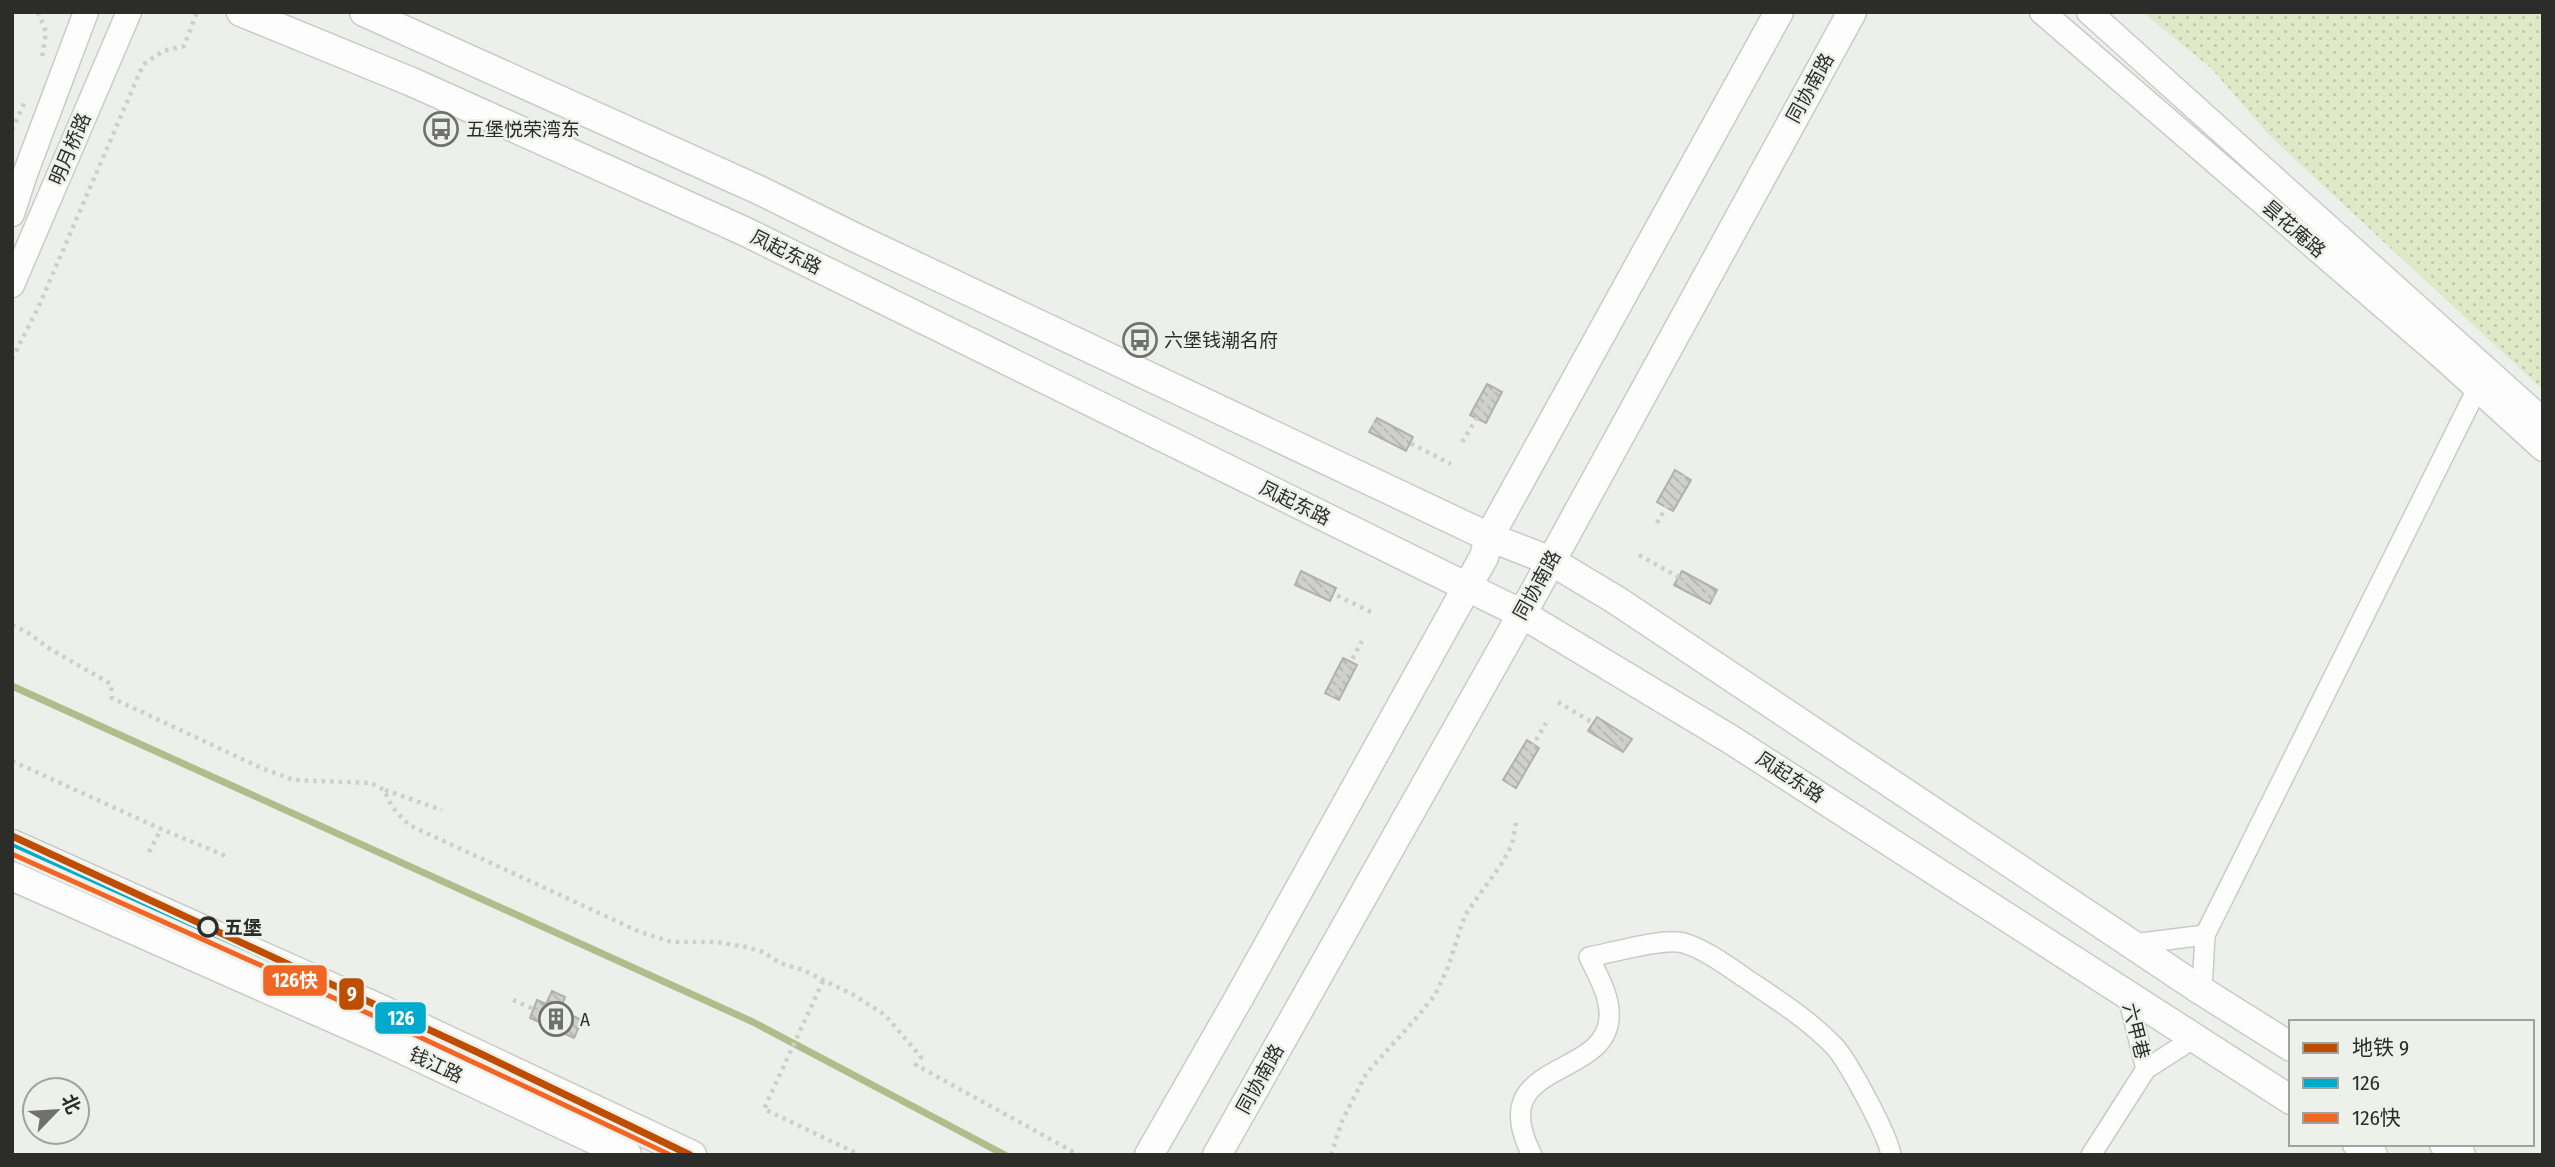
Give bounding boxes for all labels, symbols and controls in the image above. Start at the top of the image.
street label: 同协南路 [1782,49,1838,127]
street label: 明月桥路 [45,110,95,188]
bus stop icon: 五堡悦荣湾东 [422,110,460,148]
place label: 五堡悦荣湾东 [466,118,580,141]
street label: 昙花庵路 [2258,195,2330,263]
street label: 凤起东路 [747,225,825,279]
bus stop icon: 六堡钱潮名府 [1121,321,1159,359]
place label: 六堡钱潮名府 [1164,329,1278,352]
street label: 凤起东路 [1256,476,1334,530]
street label: 同协南路 [1509,546,1565,624]
street label: 凤起东路 [1752,747,1828,807]
place label: 五堡 [224,916,262,939]
marker: 五堡 [198,917,218,937]
line badge: 126快 [262,964,328,997]
text: 126快 [272,969,318,992]
line badge: 9 [338,977,365,1011]
text: 9 [347,983,357,1006]
building icon: A [537,1000,575,1038]
line badge: 126 [374,1001,427,1035]
street label: 六甲巷 [2118,1001,2154,1061]
text: 126 [388,1007,414,1030]
place label: A [580,1008,590,1031]
legend [2289,1020,2534,1146]
text: 地铁 9 [2352,1035,2409,1061]
street label: 同协南路 [1232,1040,1288,1118]
street label: 钱江路 [405,1043,467,1087]
text: 126 [2352,1070,2380,1096]
north arrow [21,1076,91,1146]
text: 北 [57,1091,85,1118]
text: 126快 [2352,1105,2401,1131]

